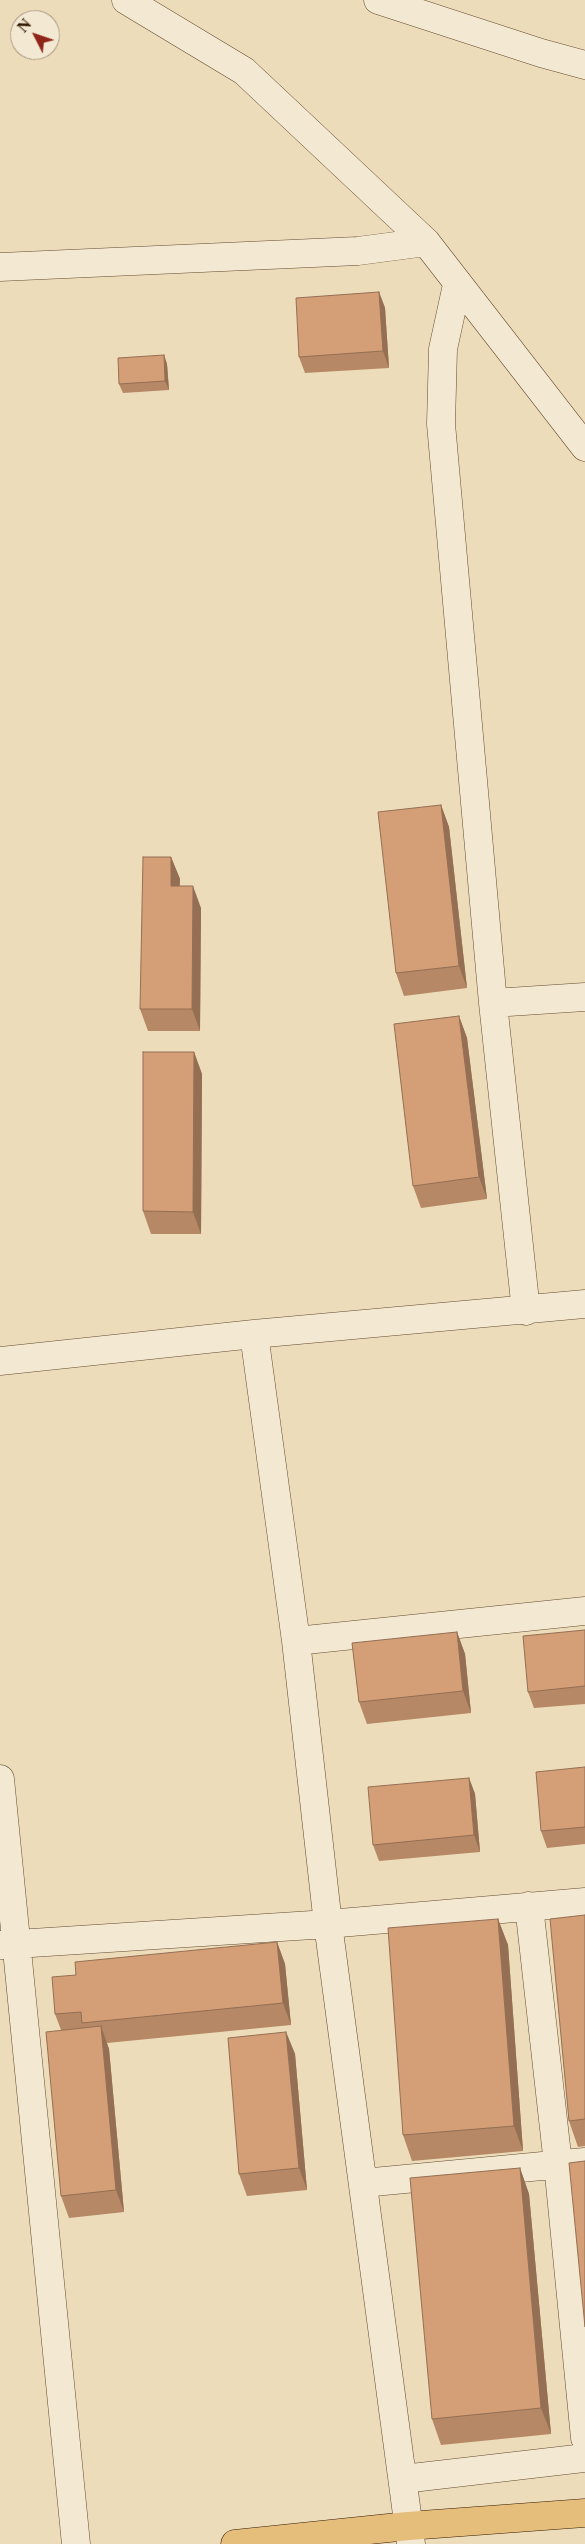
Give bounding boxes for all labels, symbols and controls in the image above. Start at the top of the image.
north arrow [10,10,60,60]
text: N [14,15,35,36]

